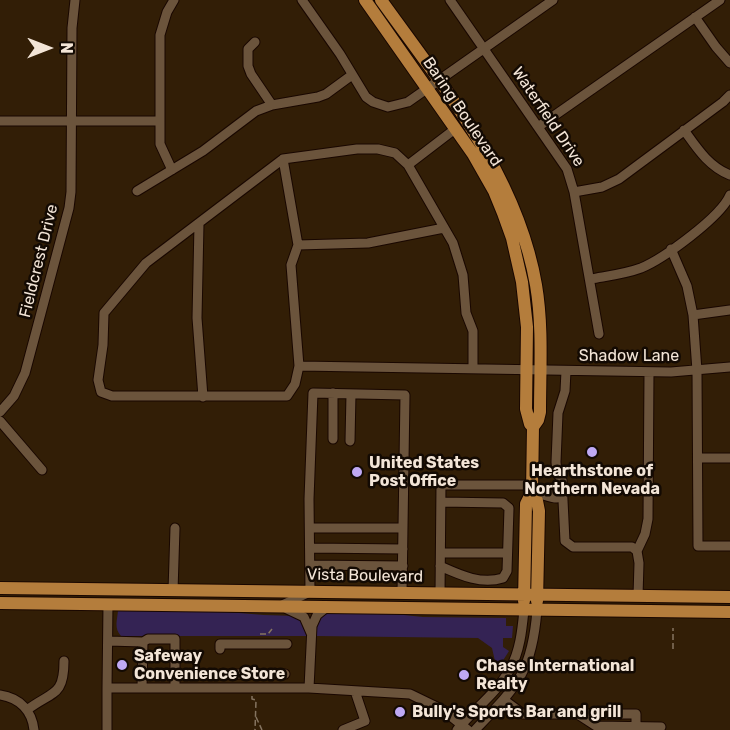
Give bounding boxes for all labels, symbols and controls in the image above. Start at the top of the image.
north arrow [18,18,78,78]
text: N [57,42,76,54]
street label: Baring Boulevard [418,54,506,170]
street label: Waterfield Drive [508,64,588,170]
street label: Fieldcrest Drive [16,202,62,320]
street label: Shadow Lane [579,346,679,366]
marker: Hearthstone of Northern Nevada [585,445,599,459]
place label: United States Post Office [369,453,479,491]
place label: Hearthstone of Northern Nevada [524,461,660,499]
marker: United States Post Office [350,465,364,479]
street label: Vista Boulevard [307,565,423,587]
place label: Safeway Convenience Store [134,646,285,684]
place label: Chase International Realty [476,656,634,694]
marker: Safeway Convenience Store [115,658,129,672]
marker: Chase International Realty [457,668,471,682]
place label: Bully's Sports Bar and grill [412,702,621,722]
marker: Bully's Sports Bar and grill [393,705,407,719]

